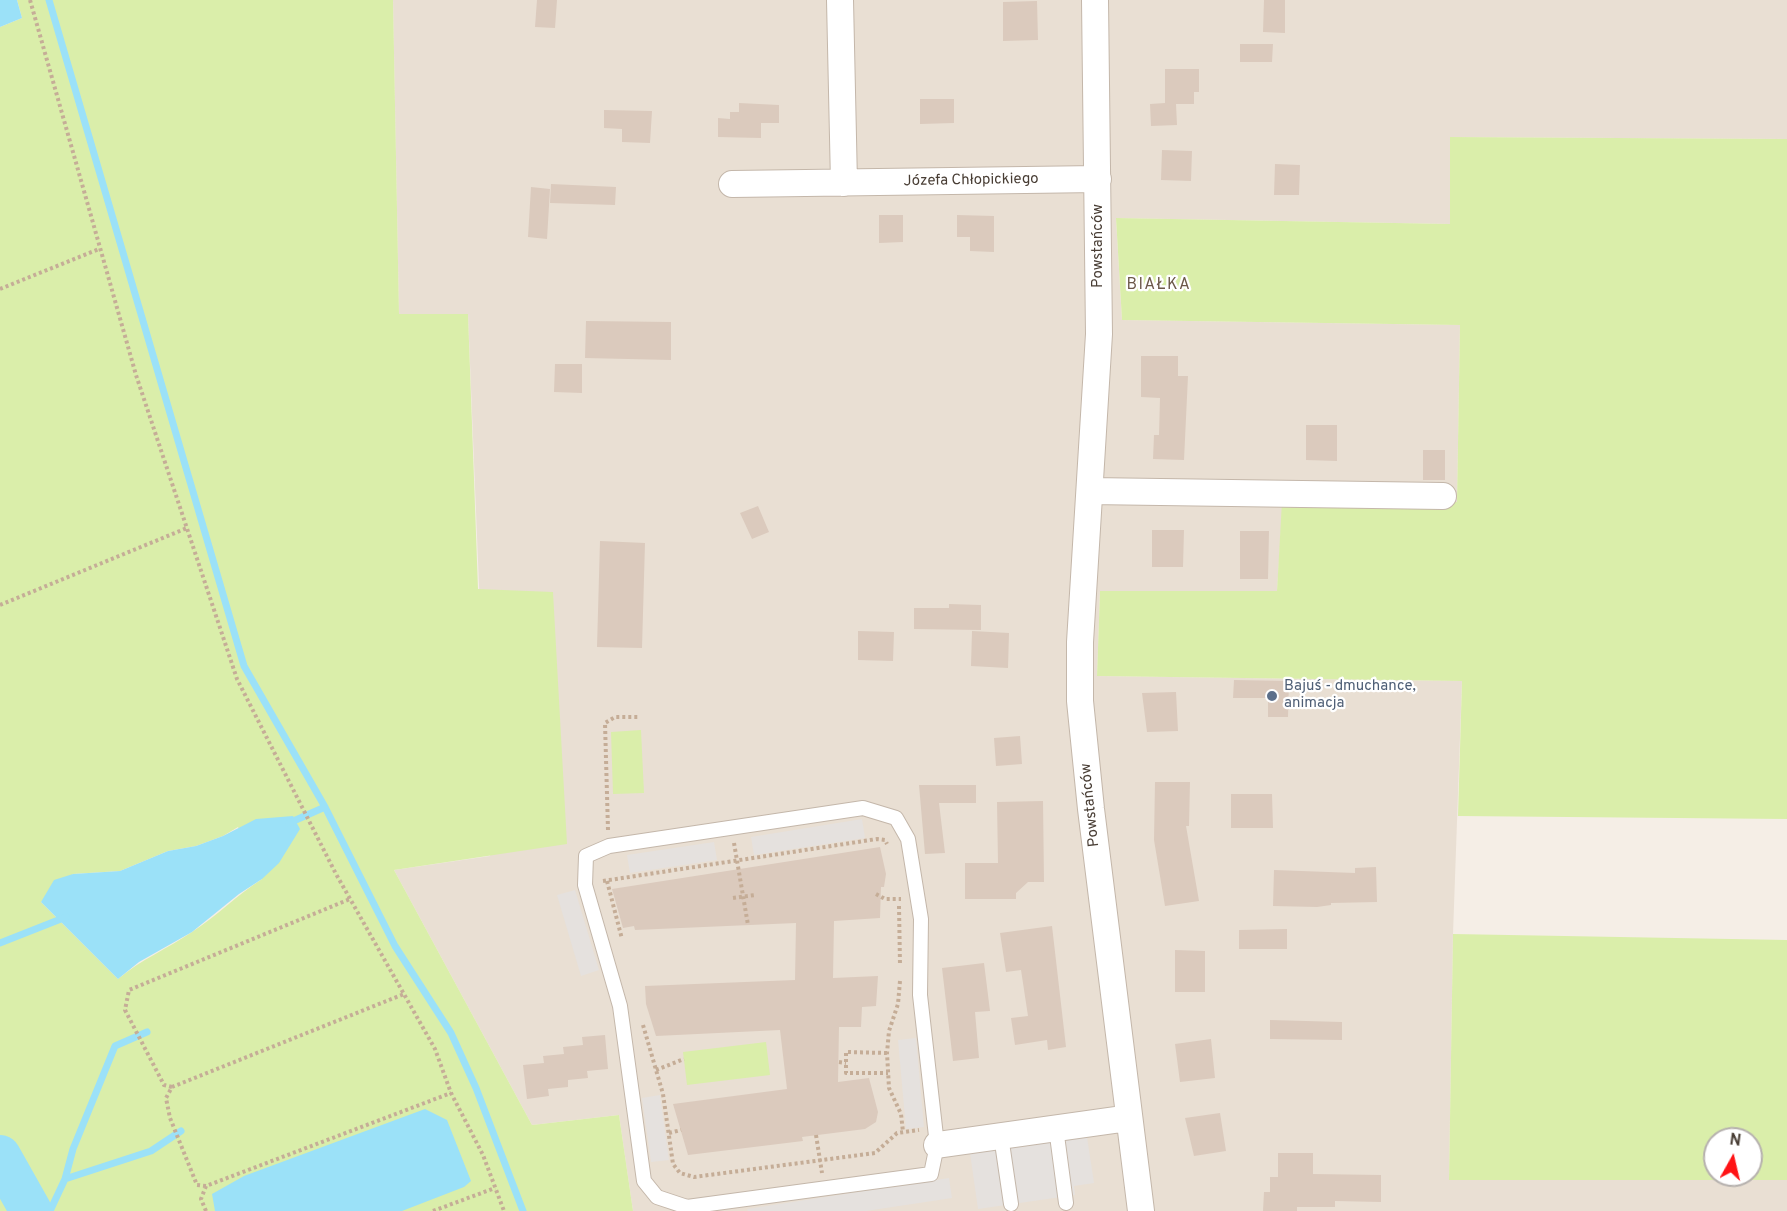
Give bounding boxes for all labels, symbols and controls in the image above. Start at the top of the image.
street label: Józefa Chłopickiego [903,171,1039,191]
street label: Powstańców [1090,204,1108,288]
district label: BIAŁKA [1127,276,1191,296]
place label: Bajuś - dmuchance, animacja [1284,678,1416,713]
marker: Bajuś - dmuchance, animacja [1265,689,1279,703]
street label: Powstańców [1078,762,1104,848]
north arrow [1703,1127,1763,1187]
text: N [1728,1130,1742,1152]

